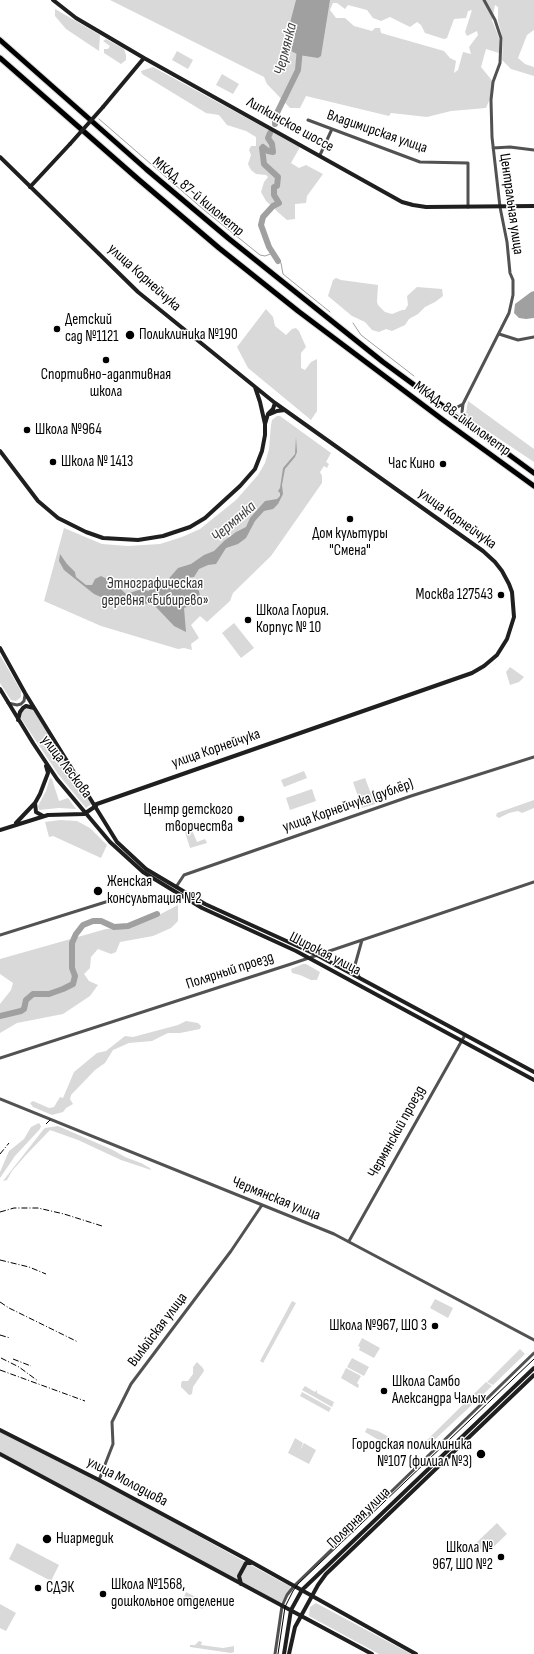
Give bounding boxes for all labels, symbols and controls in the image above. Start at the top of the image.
water label: Чермянка [270,21,302,77]
street label: Липкинское шоссе [243,94,337,156]
street label: Владимирская улица [324,106,430,158]
street label: Центральная улица [495,152,527,256]
street label: МКАД, 87-й километр [148,153,248,241]
street label: улица Корнейчука [104,240,184,316]
place label: Детский сад №1121 [65,311,119,346]
marker: Детский сад №1121 [52,324,62,334]
place label: Поликлиника №190 [139,326,238,344]
marker: Поликлиника №190 [124,329,136,341]
marker: Спортивно-адаптивная школа [101,355,111,365]
place label: Спортивно-адаптивная школа [41,366,171,401]
street label: МКАД, 88-й километр [410,378,514,460]
place label: Школа №964 [35,421,102,439]
marker: Школа №964 [22,425,32,435]
place label: Школа № 1413 [61,453,133,471]
place label: Час Кино [388,455,435,473]
marker: Школа № 1413 [48,457,58,467]
marker: Час Кино [438,459,448,469]
street label: улица Корнейчука [414,485,500,553]
water label: Чермянка [208,497,260,547]
marker: Дом культуры "Смена" [345,514,355,524]
place label: Дом культуры "Смена" [312,525,388,560]
park label: Этнографическая деревня «Бибирево» [101,575,209,610]
place label: Москва 127543 [416,586,493,604]
marker: Москва 127543 [496,590,506,600]
place label: Школа Глория. Корпус № 10 [256,602,329,637]
marker: Школа Глория. Корпус № 10 [243,615,253,625]
street label: улица Корнейчука [169,725,263,773]
street label: улица Лескова [37,732,95,802]
street label: улица Корнейчука (дублёр) [280,775,416,837]
place label: Центр детского творчества [144,801,233,836]
marker: Центр детского творчества [236,814,246,824]
place label: Женская консультация №2 [107,873,201,908]
marker: Женская консультация №2 [92,885,104,897]
street label: Широкая улица [286,928,364,980]
street label: Полярный проезд [184,948,276,994]
street label: Чермянский проезд [364,1083,430,1181]
street label: Чермянская улица [229,1173,323,1225]
street label: Вилюйская улица [124,1290,192,1370]
place label: Школа №967, ШО 3 [329,1317,427,1335]
marker: Школа №967, ШО 3 [430,1321,440,1331]
place label: Школа Самбо Александра Чалых [392,1373,486,1408]
marker: Школа Самбо Александра Чалых [379,1386,389,1396]
place label: Городская поликлиника №107 (филиал №3) [352,1436,472,1471]
marker: Городская поликлиника №107 (филиал №3) [475,1448,487,1460]
street label: улица Молодцова [83,1453,171,1511]
street label: Полярная улица [324,1483,394,1553]
place label: Ниармедик [56,1530,113,1548]
marker: Ниармедик [41,1533,53,1545]
place label: Школа № 967, ШО №2 [432,1539,493,1574]
marker: Школа № 967, ШО №2 [496,1552,506,1562]
place label: Школа №1568, дошкольное отделение [111,1576,235,1611]
place label: СДЭК [46,1579,74,1597]
marker: СДЭК [33,1583,43,1593]
marker: Школа №1568, дошкольное отделение [98,1589,108,1599]

